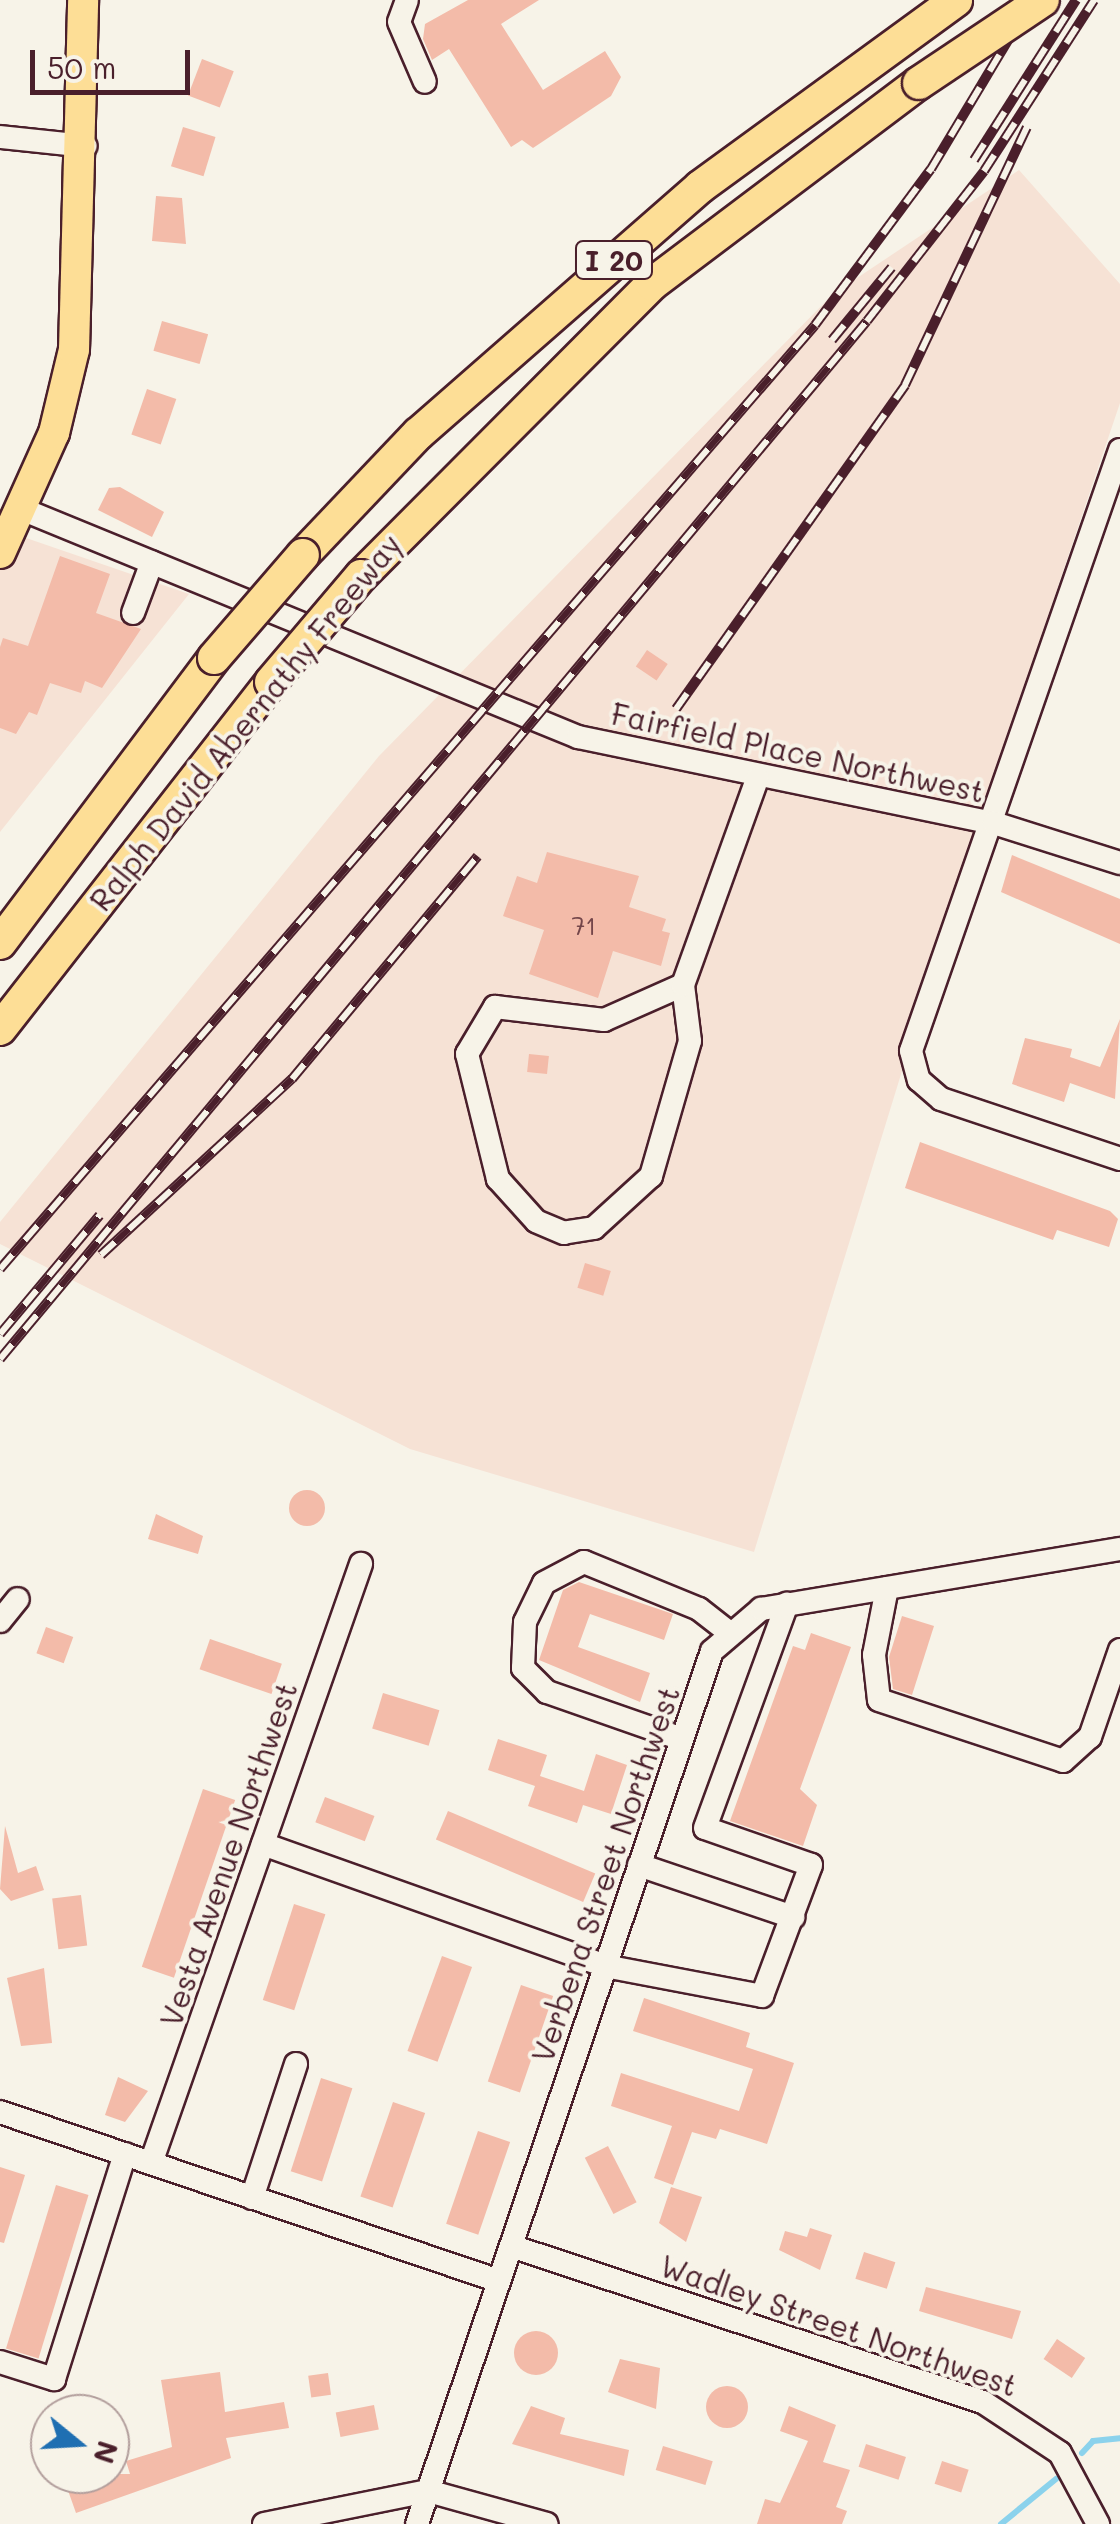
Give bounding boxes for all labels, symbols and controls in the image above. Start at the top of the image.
scale bar [35,30,195,92]
text: 50 m [47,47,117,87]
road number: I 20 [574,237,654,283]
street label: Ralph David Abernathy Freeway [82,526,408,918]
street label: Fairfield Place Northwest [608,695,988,809]
house number: 71 [571,910,597,940]
street label: Vesta Avenue Northwest [152,1677,304,2031]
street label: Verbena Street Northwest [524,1681,686,2067]
street label: Wadley Street Northwest [656,2247,1022,2403]
north arrow [30,2394,130,2494]
text: N [86,2437,127,2468]

